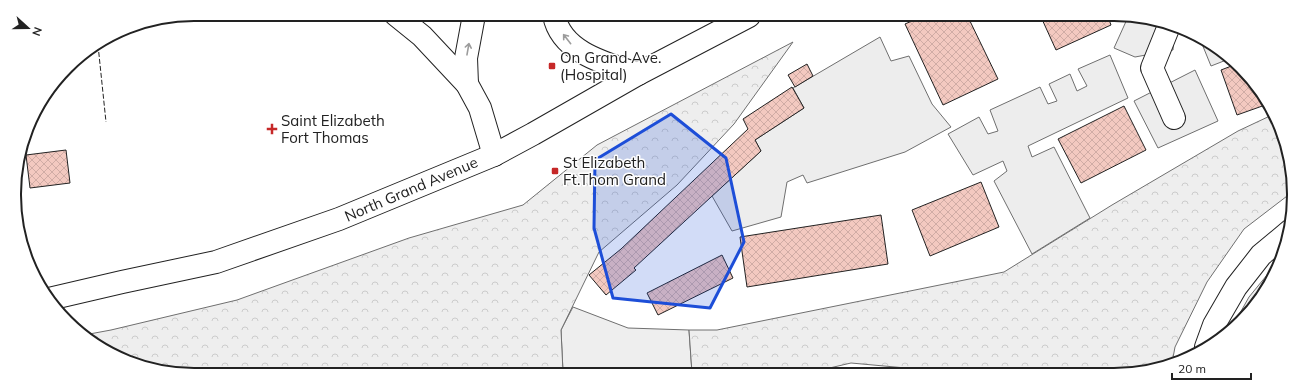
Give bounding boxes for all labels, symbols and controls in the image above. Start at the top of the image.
north arrow [8,8,48,48]
text: N [29,25,45,38]
one-way arrow [562,34,571,45]
one-way arrow [464,43,472,56]
place label: On Grand Ave. (Hospital) [560,48,661,84]
marker: On Grand Ave. (Hospital) [547,61,557,71]
place label: Saint Elizabeth Fort Thomas [281,111,385,147]
marker: Saint Elizabeth Fort Thomas [266,123,278,135]
street label: North Grand Avenue [342,152,480,226]
place label: St Elizabeth Ft.Thom Grand [563,153,666,189]
marker: St Elizabeth Ft.Thom Grand [550,166,560,176]
scale bar [1172,355,1251,381]
text: 20 m [1178,361,1206,376]

